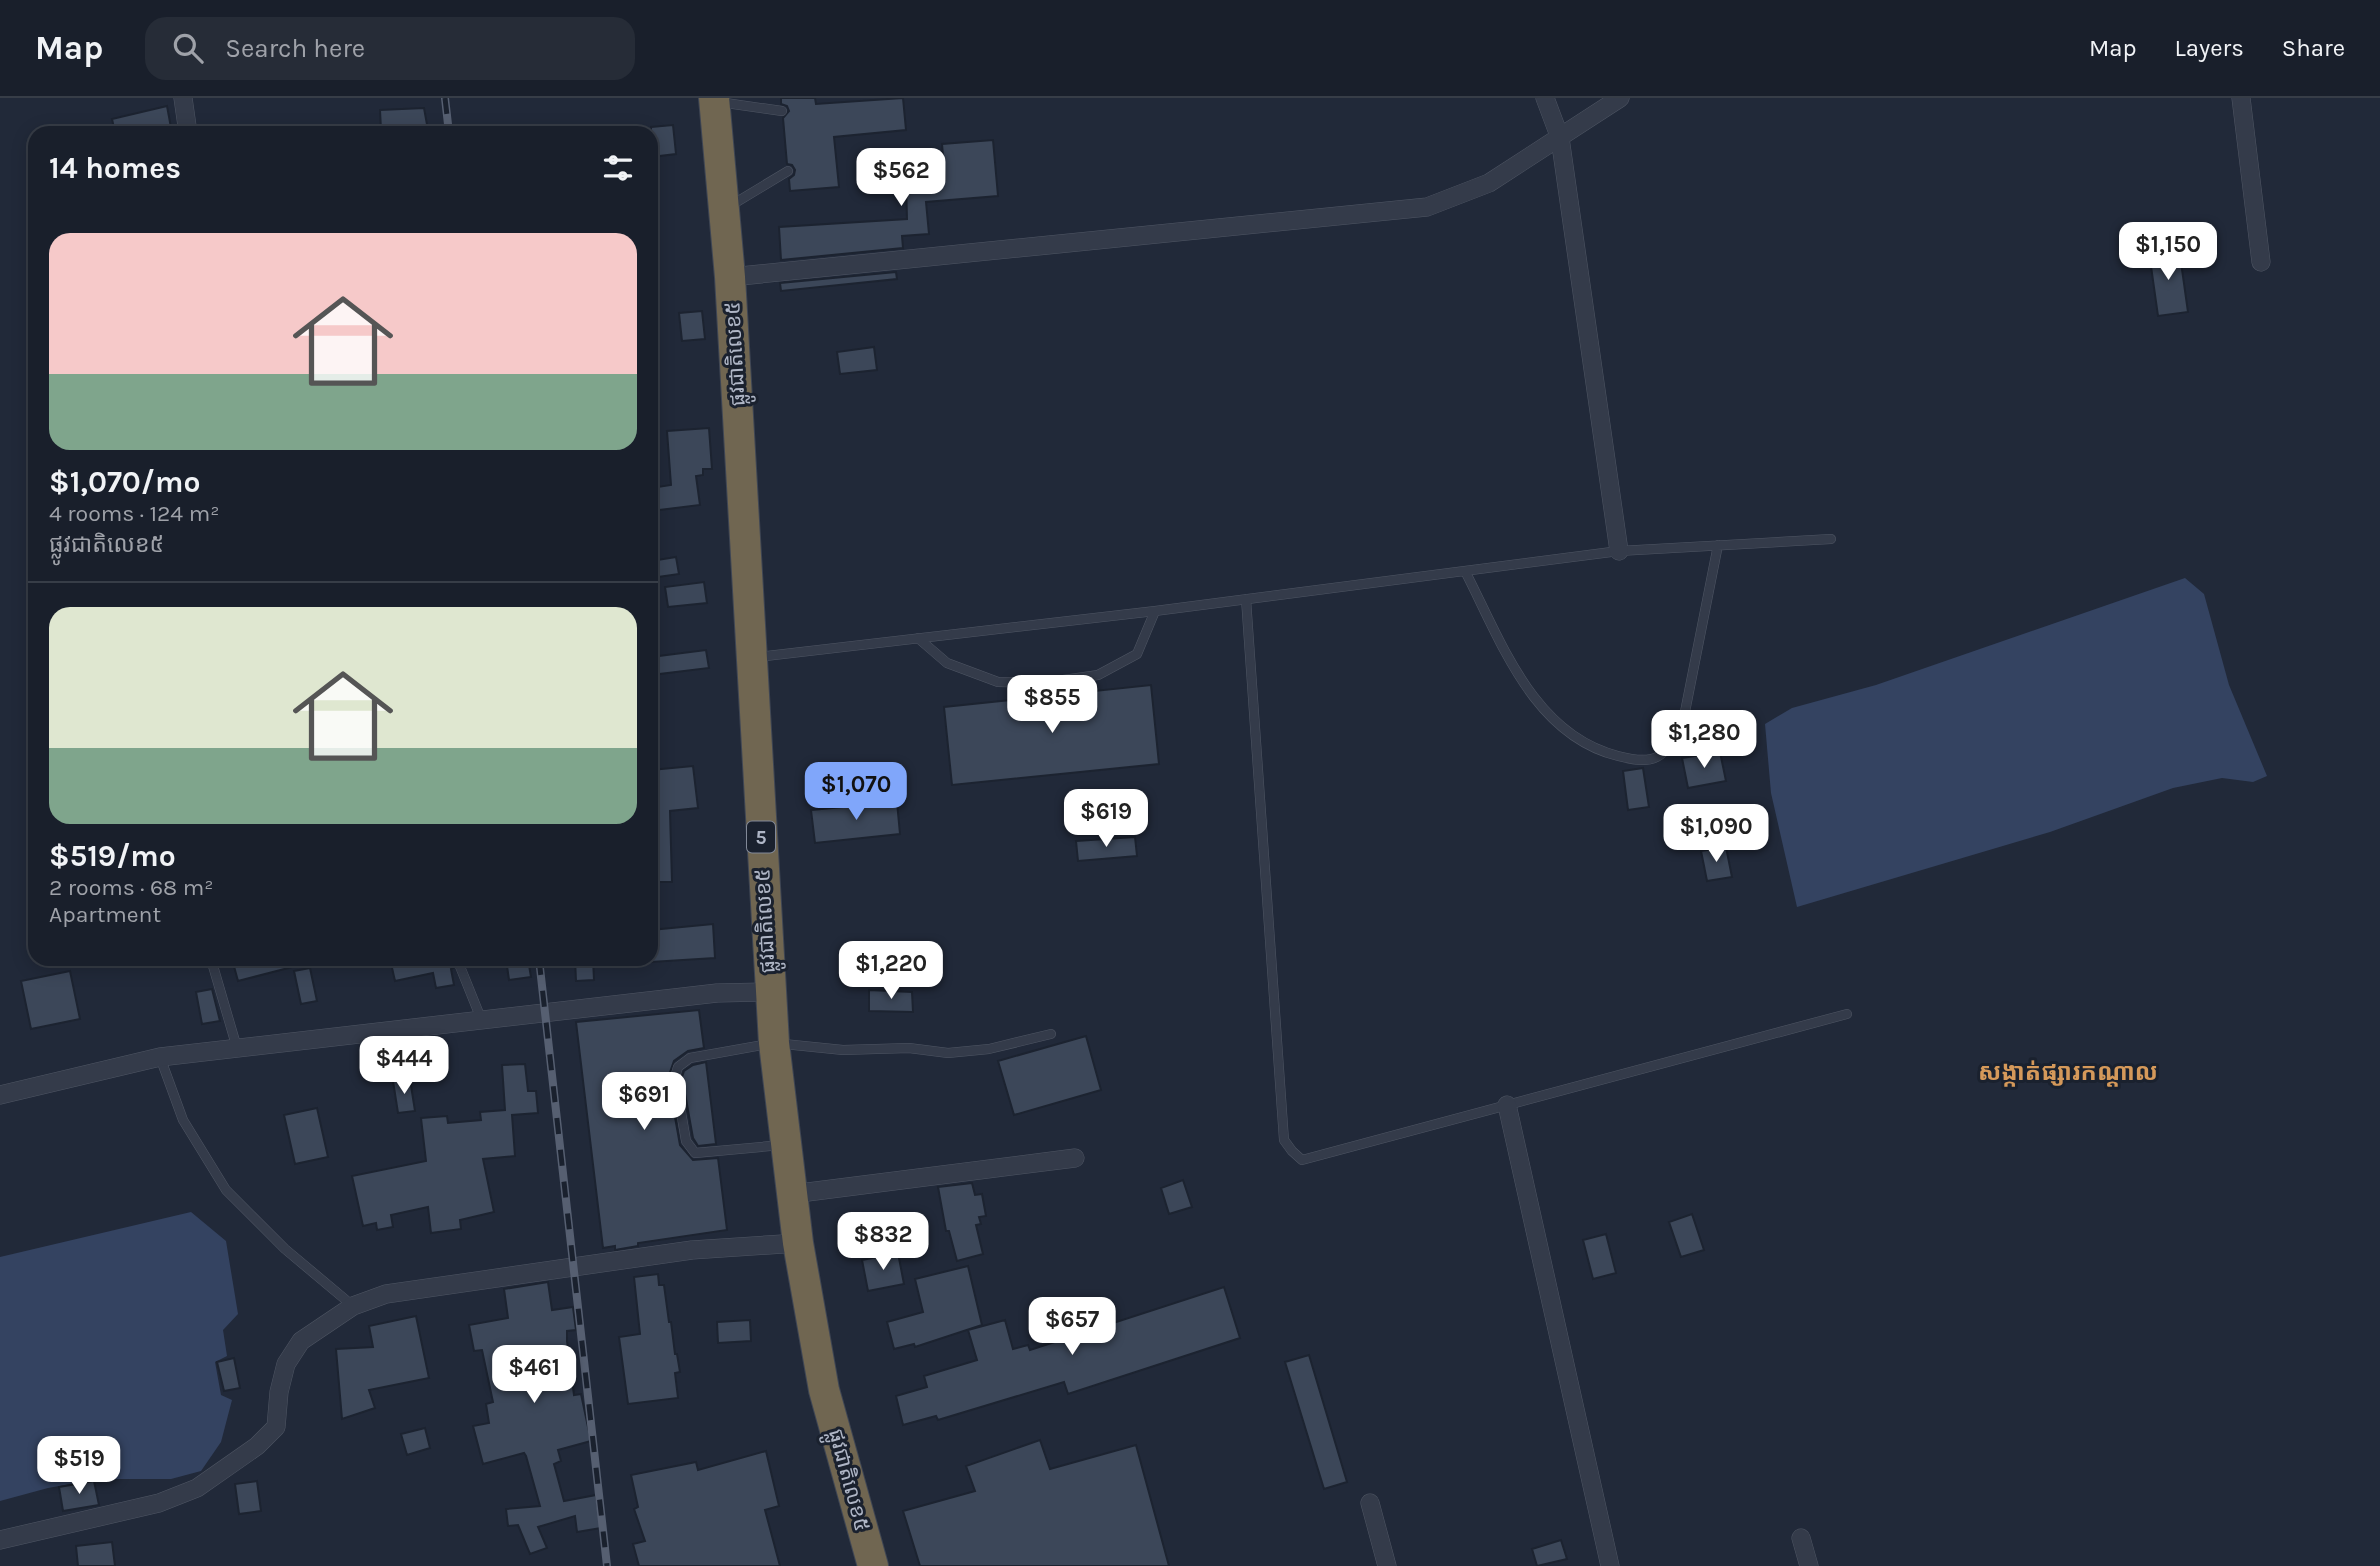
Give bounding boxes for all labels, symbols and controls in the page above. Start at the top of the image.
search box [145,17,635,80]
text: Map [35,29,103,67]
icon: search [169,29,207,67]
text: Search here [225,33,365,64]
text: Map [2089,34,2137,62]
text: Layers [2175,34,2244,62]
text: Share [2282,34,2345,62]
pin: $562 [860,148,942,208]
icon: filters [599,149,637,187]
text: 14 homes [49,150,181,186]
text: $562 [872,157,930,184]
pin: $1,150 [2111,222,2225,282]
text: $1,150 [2135,231,2201,258]
icon: home [280,278,406,404]
street label: ផ្លូវជាតិលេខ៥ [720,301,757,407]
text: $1,070/mo [49,464,200,500]
text: 4 rooms · 124 m² [49,500,219,527]
text: ផ្លូវជាតិលេខ៥ [49,531,164,558]
icon: home [280,653,406,779]
pin: $855 [1011,676,1093,735]
text: $855 [1023,684,1081,711]
pin: $1,280 [1647,710,1761,770]
text: $1,280 [1667,719,1741,746]
pin: $1,070 [799,762,913,822]
text: $1,070 [821,771,891,798]
pin: $619 [1065,790,1147,849]
text: $619 [1080,798,1132,825]
pin: $1,090 [1659,804,1773,864]
text: $1,090 [1680,813,1753,840]
road number: 5 [747,822,775,852]
text: $519/mo [49,838,176,874]
street label: ផ្លូវជាតិលេខ៥ [750,868,787,974]
text: 2 rooms · 68 m² [49,874,213,901]
text: Apartment [49,901,161,928]
pin: $1,220 [834,942,948,1001]
text: $1,220 [855,950,927,977]
pin: $444 [363,1037,445,1096]
text: $444 [376,1045,432,1072]
district label: សង្កាត់ផ្សារកណ្ដាល [1978,1058,2158,1087]
pin: $691 [603,1072,685,1132]
text: $691 [618,1081,670,1108]
pin: $832 [842,1212,924,1272]
text: $832 [854,1221,912,1248]
pin: $657 [1031,1298,1113,1357]
text: $657 [1045,1306,1099,1333]
pin: $461 [493,1346,575,1405]
text: $461 [508,1354,560,1381]
street label: ផ្លូវជាតិលេខ៥ [817,1426,874,1536]
pin: $519 [38,1436,120,1496]
text: $519 [53,1445,105,1472]

